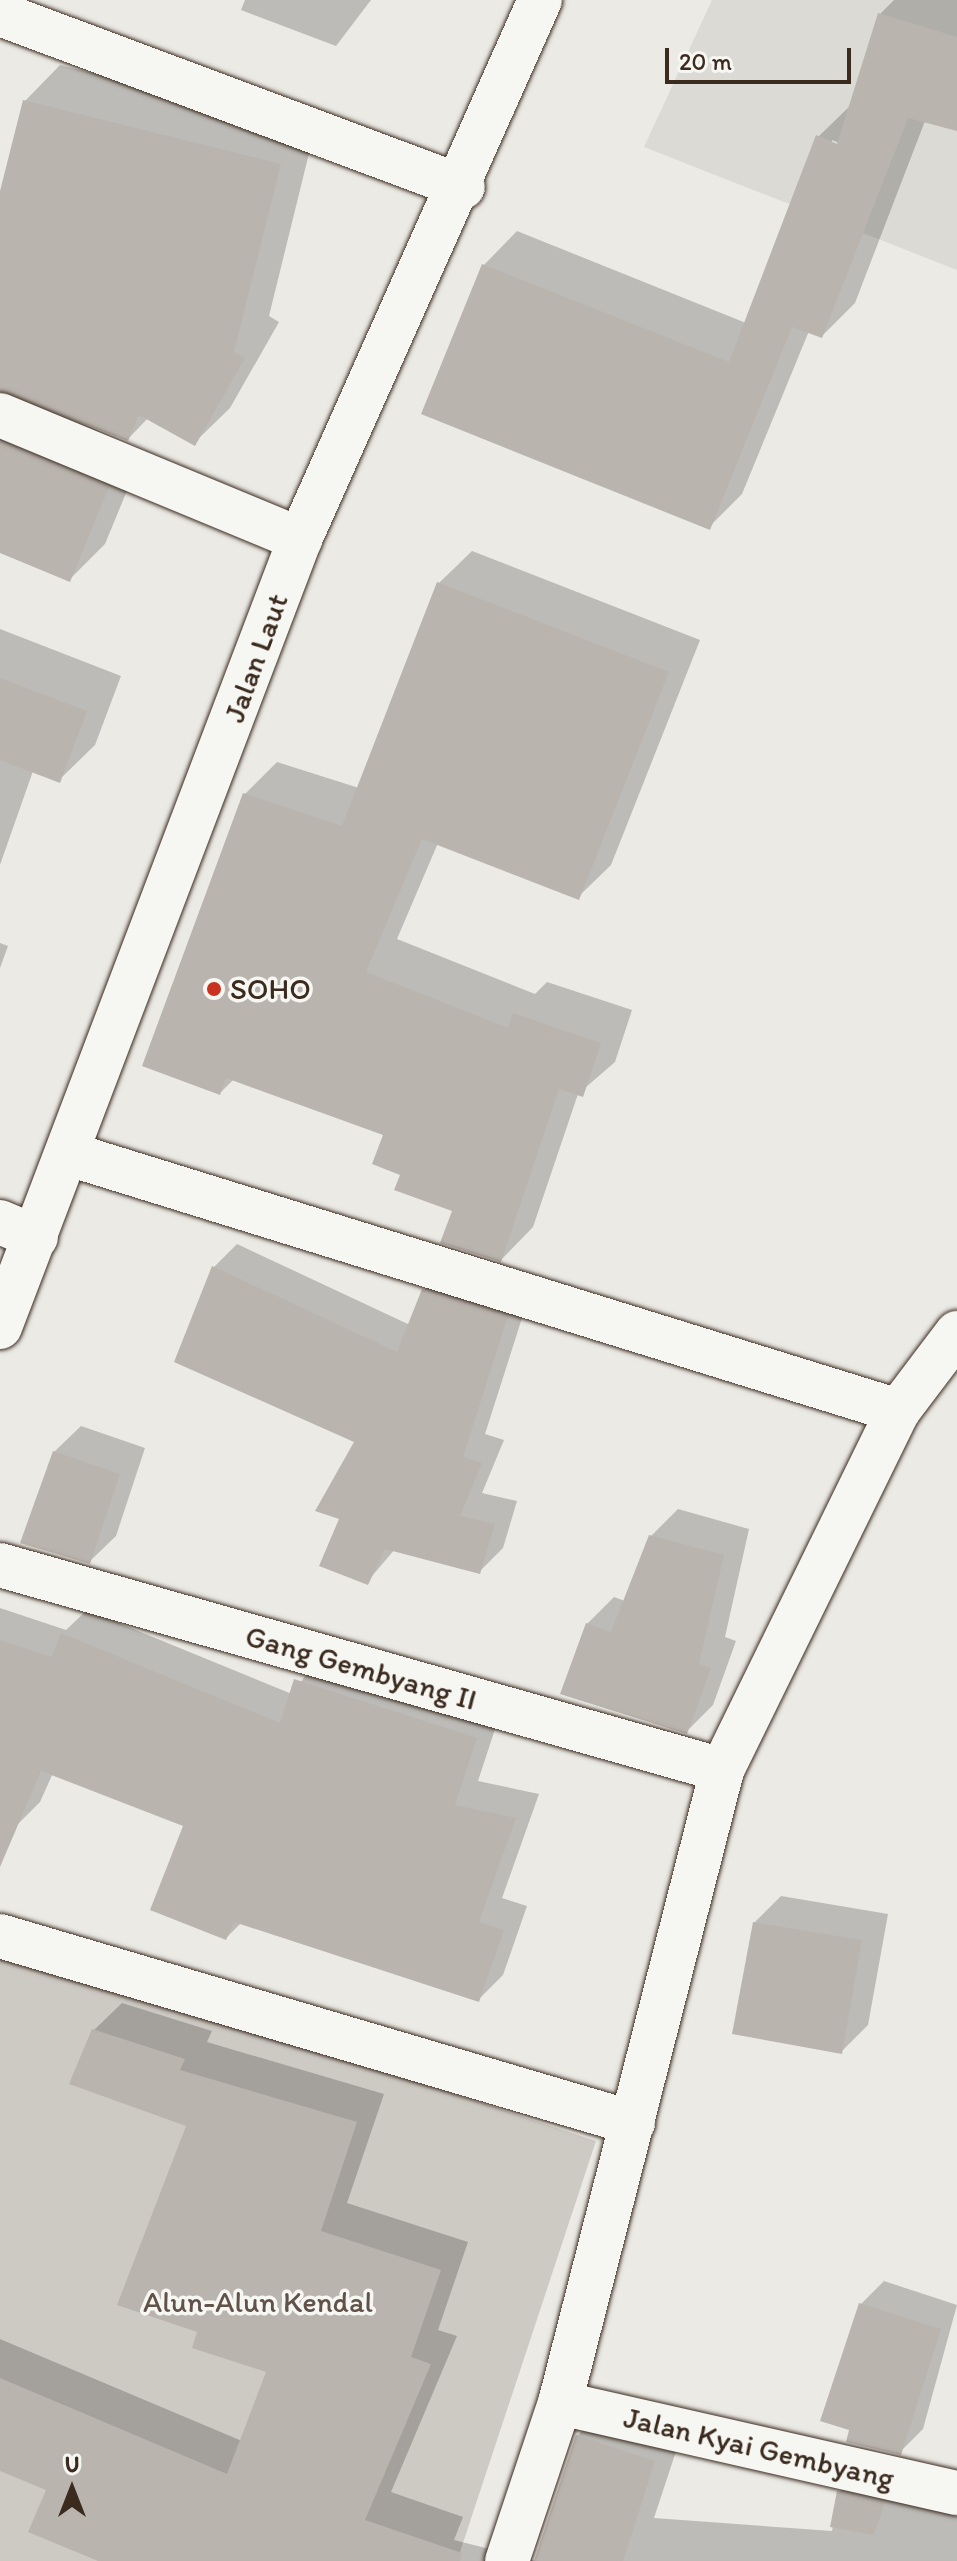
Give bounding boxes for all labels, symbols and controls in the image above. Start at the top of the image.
scale bar [669,32,855,82]
text: 20 m [679,47,732,76]
street label: Jalan Laut [216,589,296,727]
place label: SOHO [230,971,311,1007]
marker: SOHO [205,980,223,998]
street label: Gang Gembyang II [242,1618,480,1718]
park label: Alun-Alun Kendal [143,2284,373,2320]
street label: Jalan Kyai Gembyang [621,2399,897,2497]
north arrow [32,2449,112,2529]
text: U [65,2451,79,2478]

